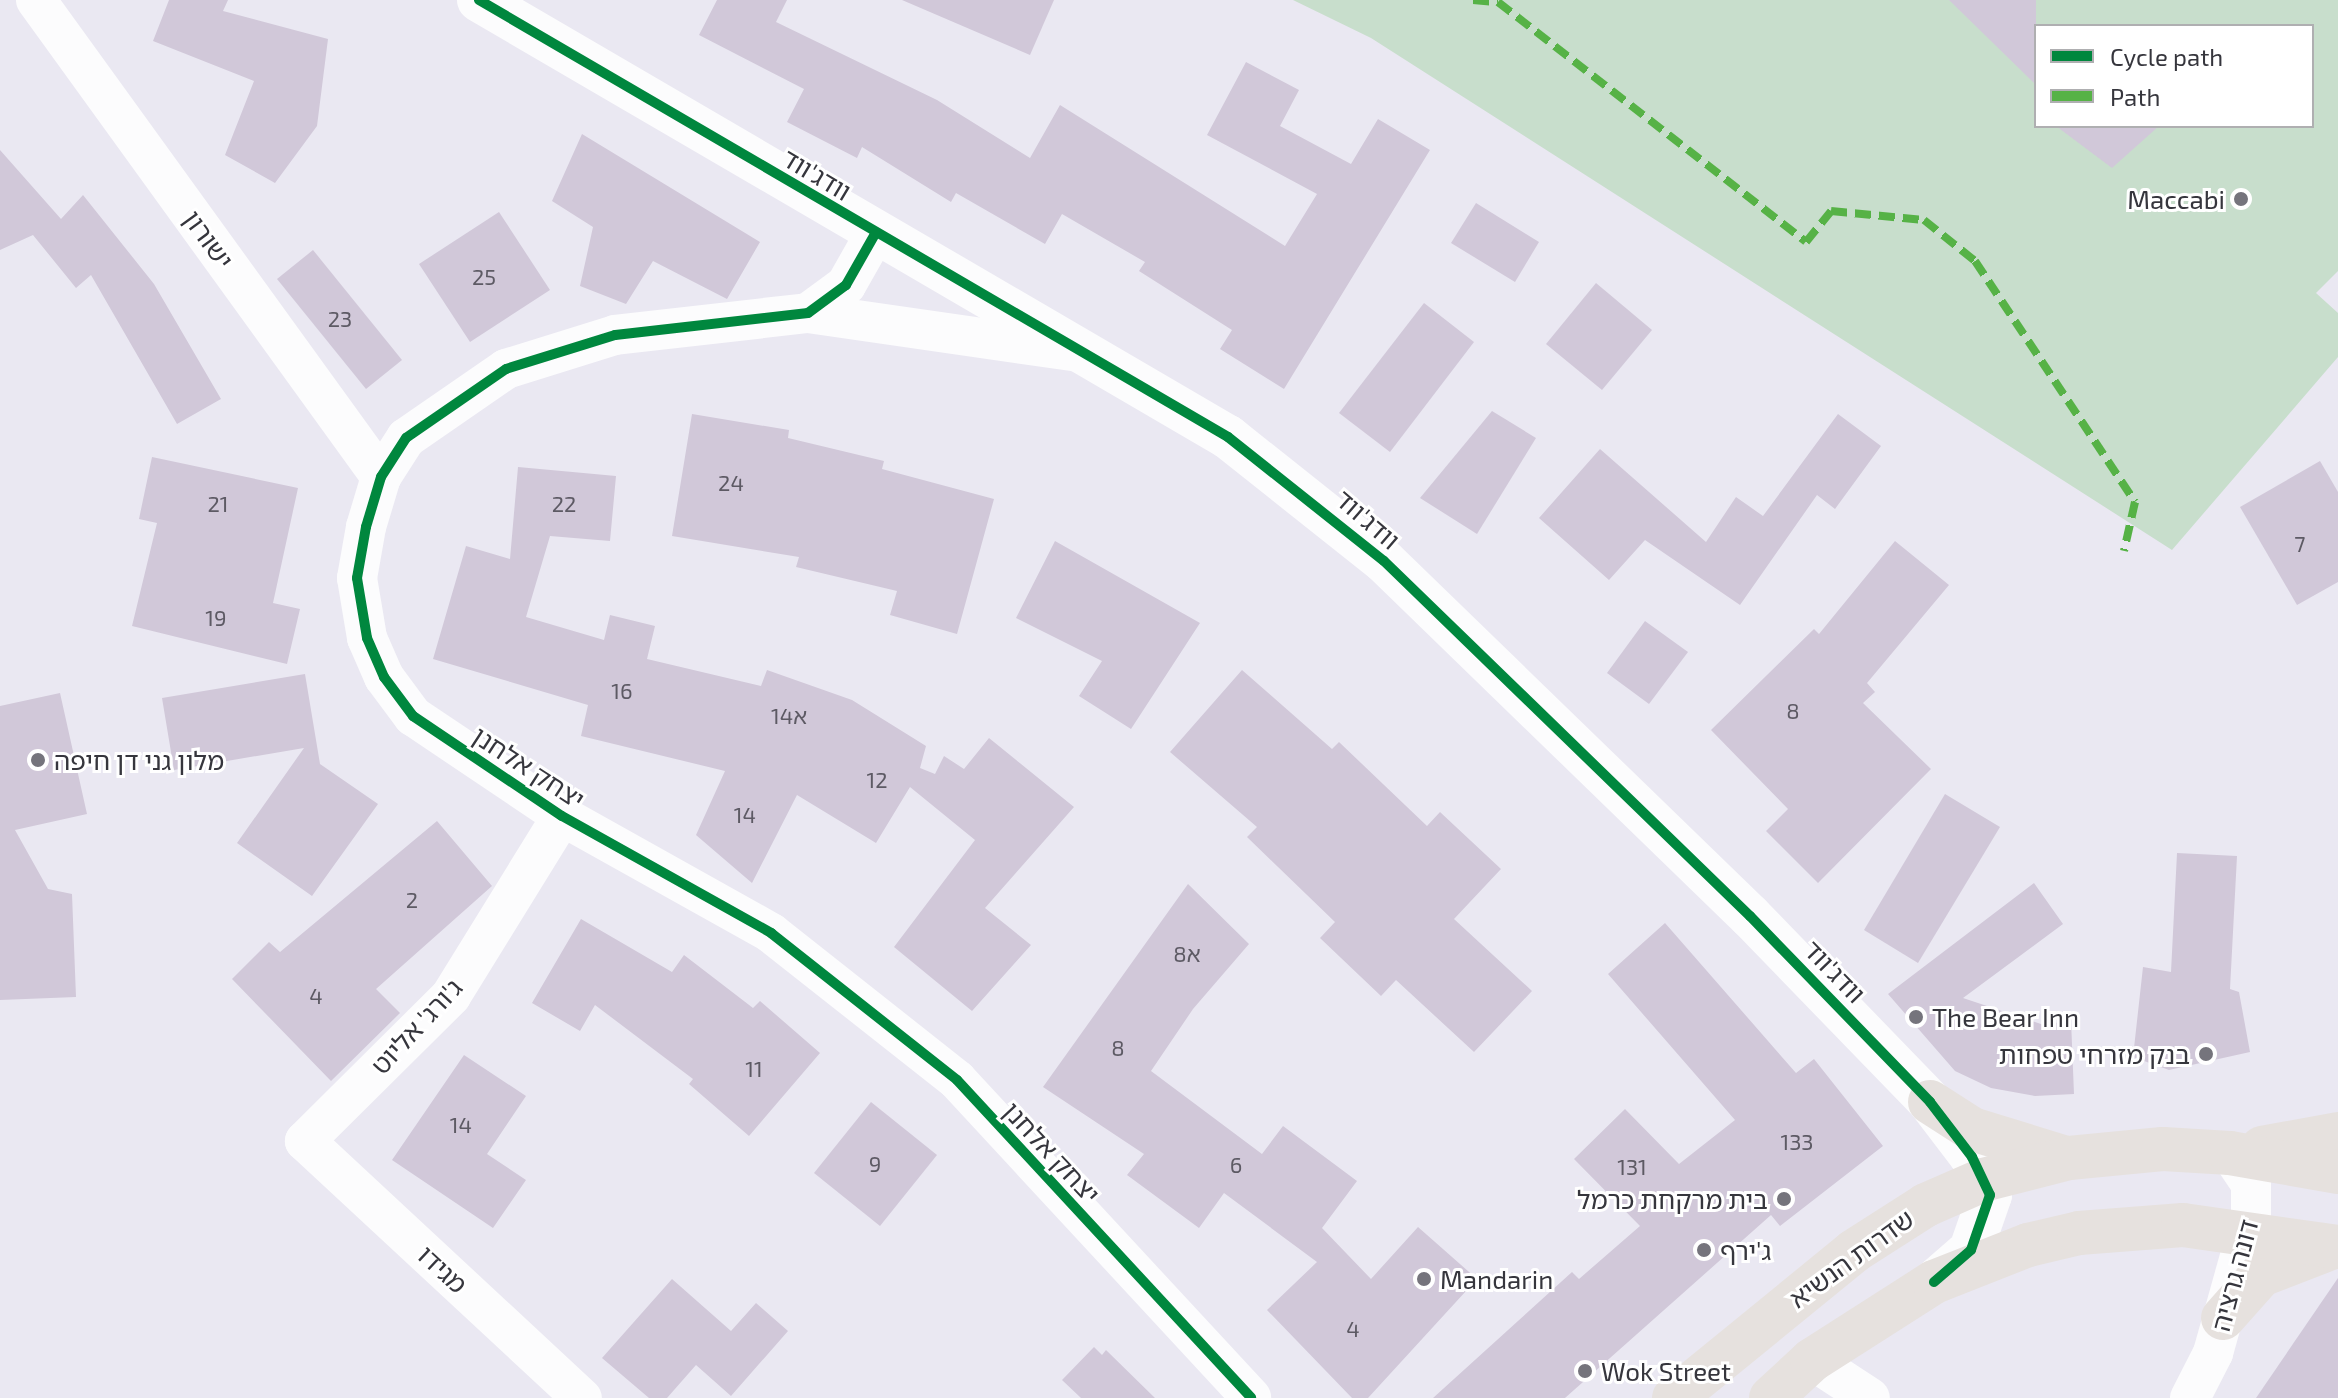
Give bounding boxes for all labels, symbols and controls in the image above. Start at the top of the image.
legend [2034,24,2314,128]
text: Cycle path [2110,42,2223,71]
text: Path [2110,82,2160,111]
street label: וודג'ווד [777,141,857,207]
place label: Maccabi [2127,183,2225,215]
marker: Maccabi [2232,190,2250,208]
street label: ישורון [178,204,240,274]
house number: 25 [472,264,496,290]
house number: 23 [328,306,352,332]
house number: 24 [718,470,744,496]
street label: וודג'ווד [1330,483,1406,555]
house number: 21 [207,491,229,517]
house number: 22 [552,491,576,517]
house number: 7 [2294,531,2306,557]
house number: 19 [205,605,227,631]
house number: 16 [611,678,633,704]
house number: 8 [1786,698,1800,724]
house number: 14א [771,703,807,729]
street label: יצחק אלחנן [467,719,591,815]
place label: מלון גני דן חיפה [54,744,224,776]
marker: מלון גני דן חיפה [29,751,47,769]
house number: 12 [866,767,888,793]
house number: 14 [734,802,756,828]
house number: 2 [406,887,418,913]
street label: וודג'ווד [1798,933,1872,1009]
house number: 8א [1173,941,1201,967]
street label: ג'ורג' אליוט [364,972,468,1080]
house number: 4 [309,983,323,1009]
place label: The Bear Inn [1932,1001,2080,1033]
marker: The Bear Inn [1907,1008,1925,1026]
house number: 8 [1111,1035,1125,1061]
place label: בנק מזרחי טפחות [1999,1038,2190,1070]
marker: בנק מזרחי טפחות [2197,1045,2215,1063]
house number: 11 [745,1056,763,1082]
street label: יצחק אלחנן [997,1095,1107,1209]
house number: 14 [450,1112,472,1138]
house number: 133 [1780,1129,1814,1155]
house number: 9 [869,1151,881,1177]
house number: 6 [1230,1152,1242,1178]
house number: 131 [1617,1154,1647,1180]
place label: בית מרקחת כרמל [1577,1183,1768,1215]
marker: בית מרקחת כרמל [1775,1190,1793,1208]
street label: שדרות הנשיא [1783,1202,1919,1314]
street label: דונה גרציה [2204,1216,2264,1334]
place label: ג'ירף [1720,1234,1771,1266]
street label: מגידו [412,1239,474,1299]
marker: ג'ירף [1695,1241,1713,1259]
place label: Mandarin [1440,1263,1553,1295]
marker: Mandarin [1415,1270,1433,1288]
house number: 4 [1346,1316,1360,1342]
place label: Wok Street [1601,1355,1731,1387]
marker: Wok Street [1576,1362,1594,1380]

